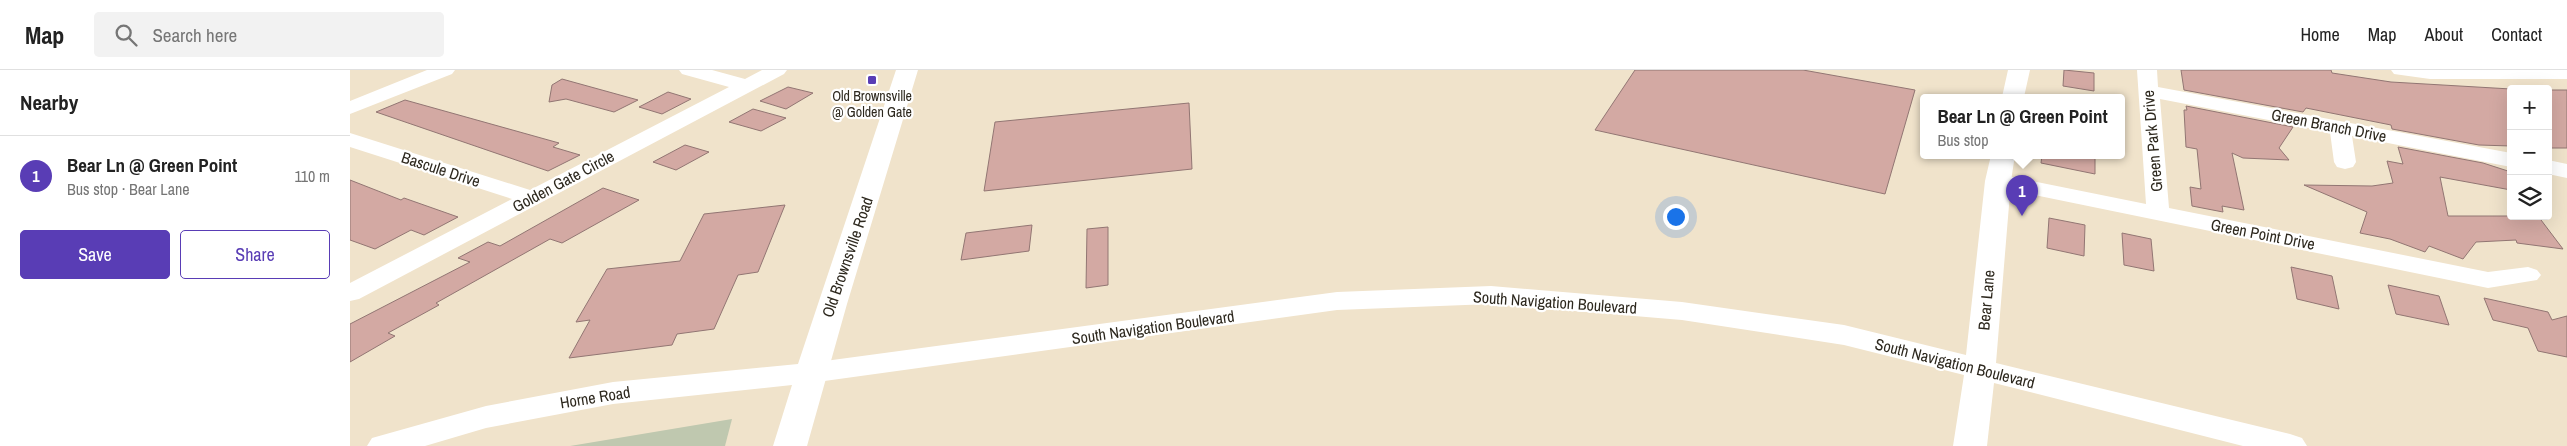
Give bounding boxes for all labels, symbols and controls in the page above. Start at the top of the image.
search box [94,12,444,57]
text: Map [25,19,64,51]
icon: search [112,21,140,49]
text: Search here [152,22,237,48]
text: Home [2300,22,2340,47]
text: Map [2368,22,2397,47]
text: About [2425,22,2463,47]
text: Contact [2491,22,2542,47]
marker: Old Brownsville @ Golden Gate [866,74,878,86]
map controls [2507,85,2552,220]
button: + [2507,85,2552,130]
place label: Old Brownsville @ Golden Gate [832,87,912,121]
text: Nearby [20,88,78,117]
street label: Green Park Drive [2137,89,2167,193]
popup [1920,94,2125,159]
text: Bear Ln @ Green Point [1937,103,2108,129]
street label: Green Branch Drive [2270,103,2388,147]
text: Bus stop [1937,129,1988,151]
button: − [2507,130,2552,175]
street label: Golden Gate Circle [508,145,618,217]
street label: Bascule Drive [399,146,483,192]
text: Bear Ln @ Green Point [67,152,237,178]
text: 1 [32,165,40,187]
text: 110 m [294,165,330,187]
pin: 1 [2006,175,2038,216]
button: layers [2507,175,2552,220]
text: Bus stop · Bear Lane [67,178,190,200]
street label: Old Brownsville Road [816,194,878,320]
your location [1663,204,1689,230]
street label: Green Point Drive [2209,213,2317,255]
button: Save [20,230,170,279]
button: Share [180,230,330,279]
street label: Bear Lane [1972,269,2000,331]
street label: South Navigation Boulevard [1472,285,1638,319]
street label: South Navigation Boulevard [1070,305,1236,349]
street label: South Navigation Boulevard [1873,332,2037,394]
street label: Horne Road [558,381,632,413]

